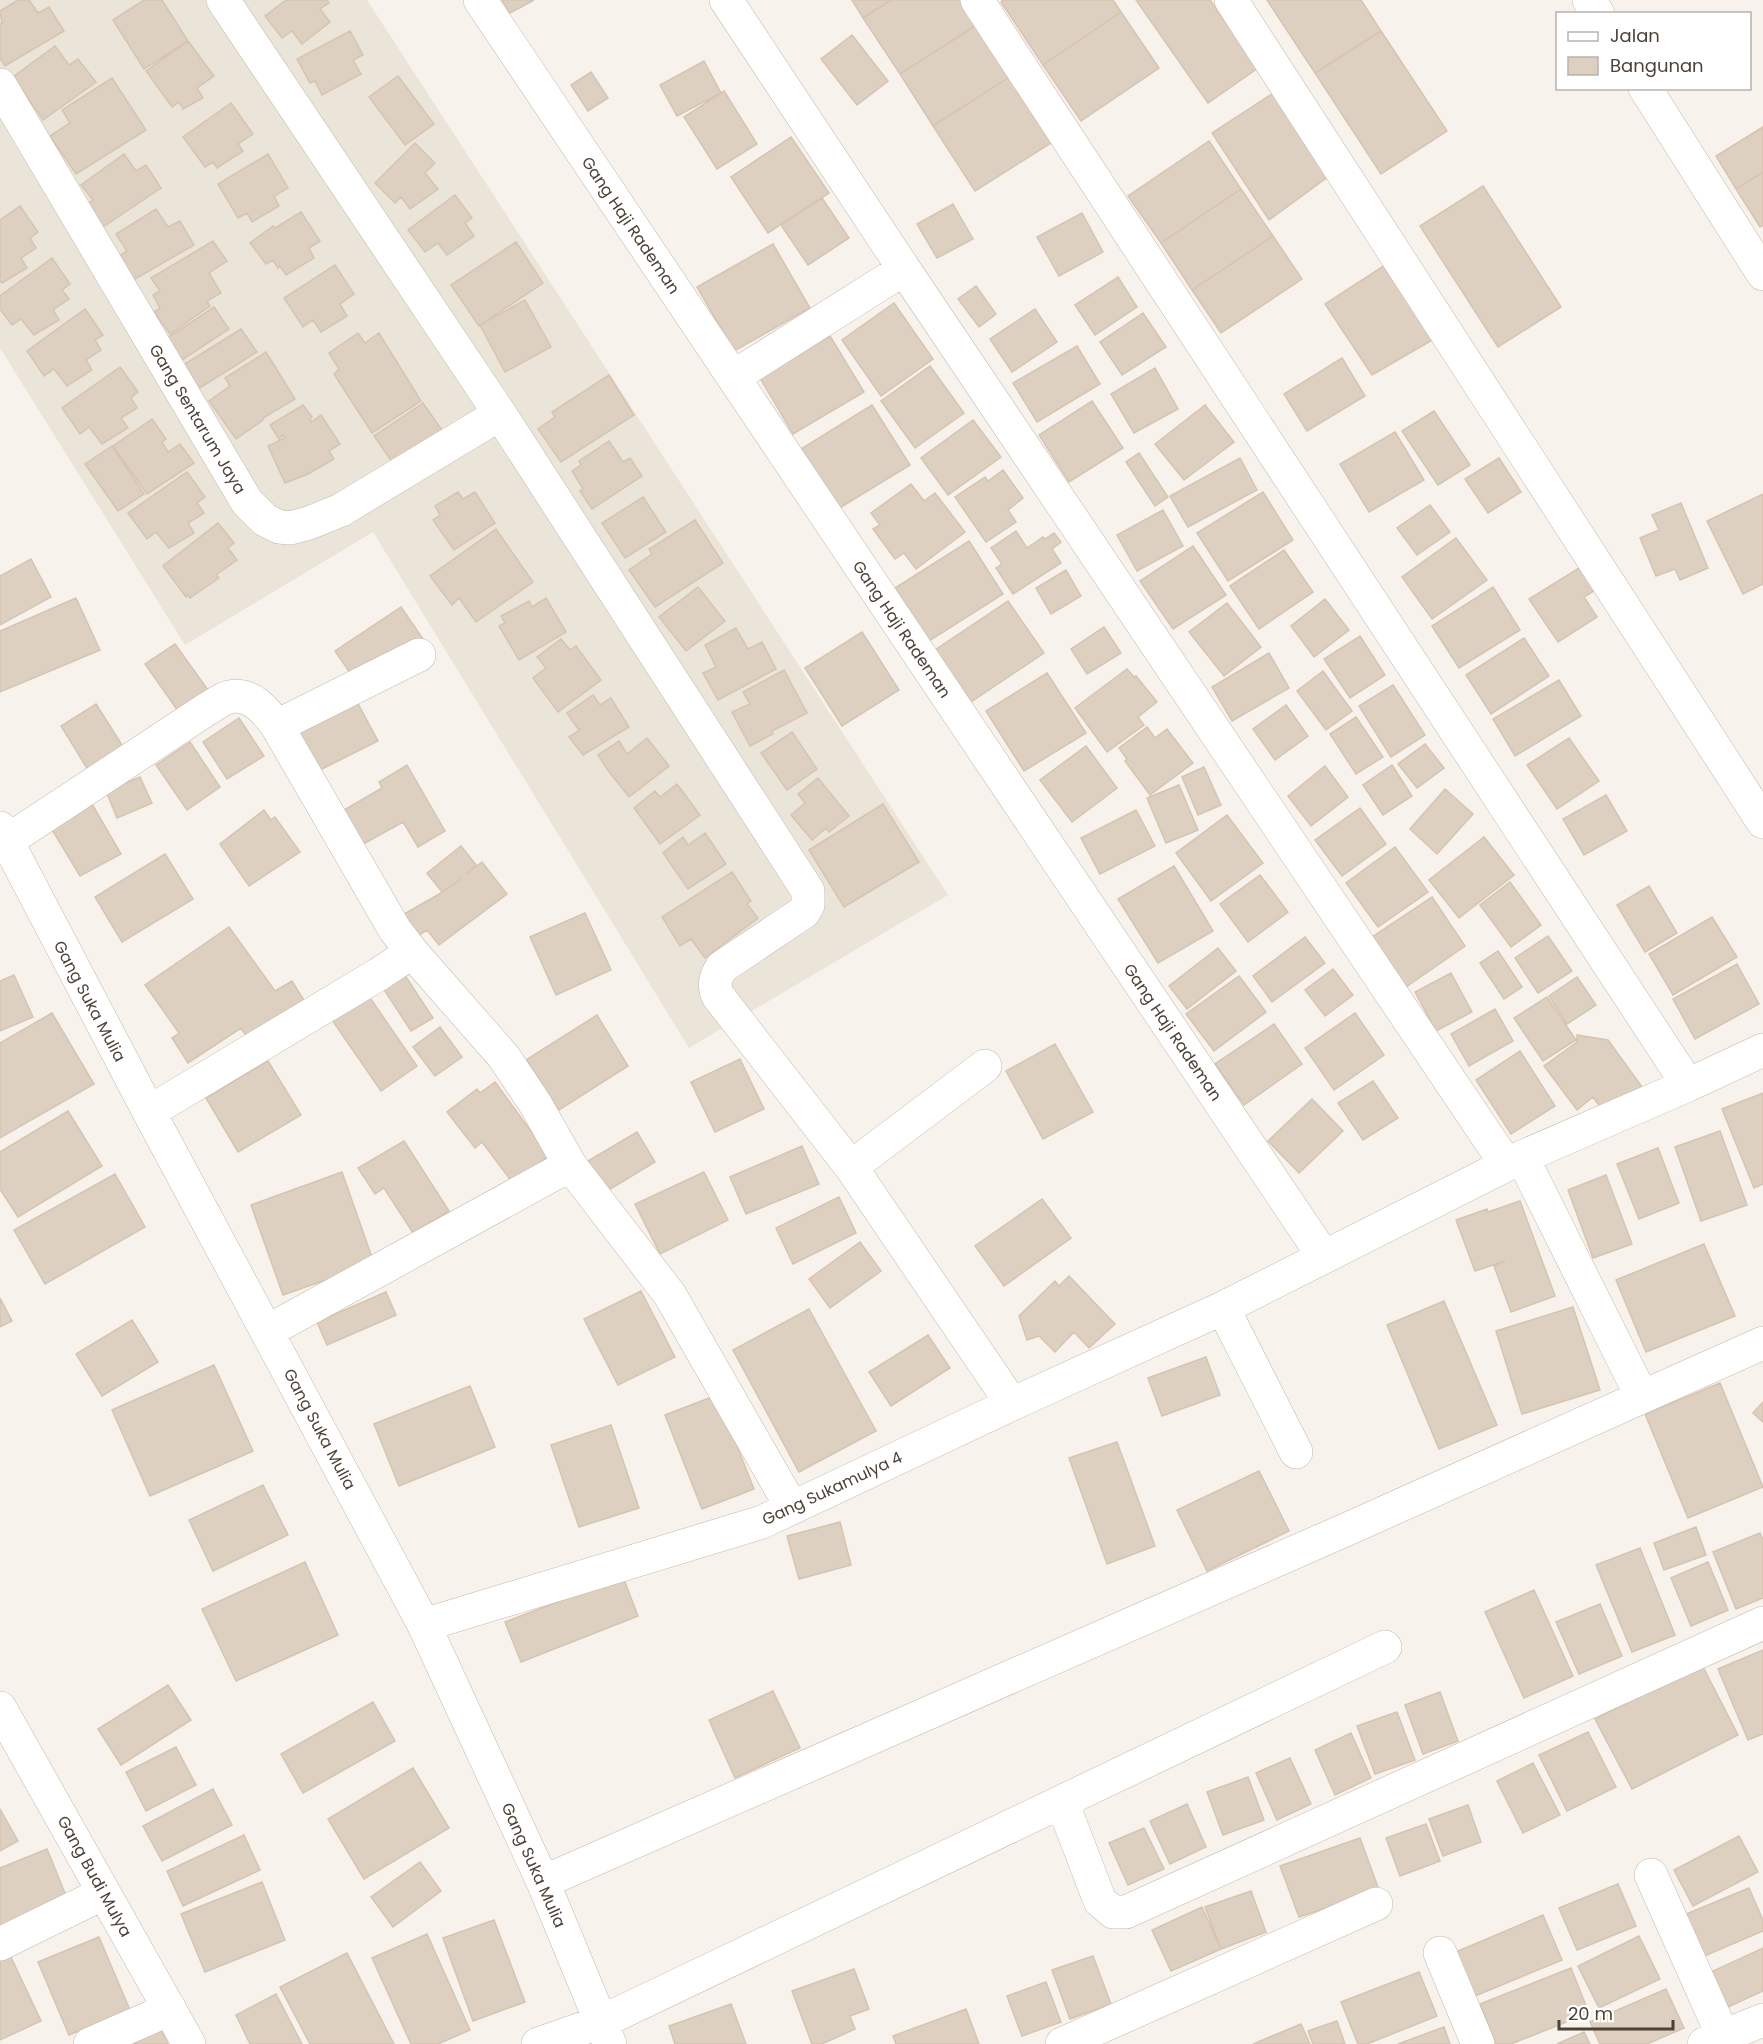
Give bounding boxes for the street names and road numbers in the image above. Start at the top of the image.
street label: Gang Haji Rademan [576,152,685,299]
street label: Gang Sentarum Jaya [144,340,251,498]
street label: Gang Haji Rademan [847,556,956,703]
street label: Gang Suka Mulia [48,937,131,1066]
street label: Gang Haji Rademan [1118,959,1227,1106]
street label: Gang Suka Mulia [278,1365,361,1494]
street label: Gang Sukamulya 4 [758,1446,906,1531]
street label: Gang Suka Mulia [496,1799,571,1931]
street label: Gang Budi Mulya [52,1811,137,1941]

